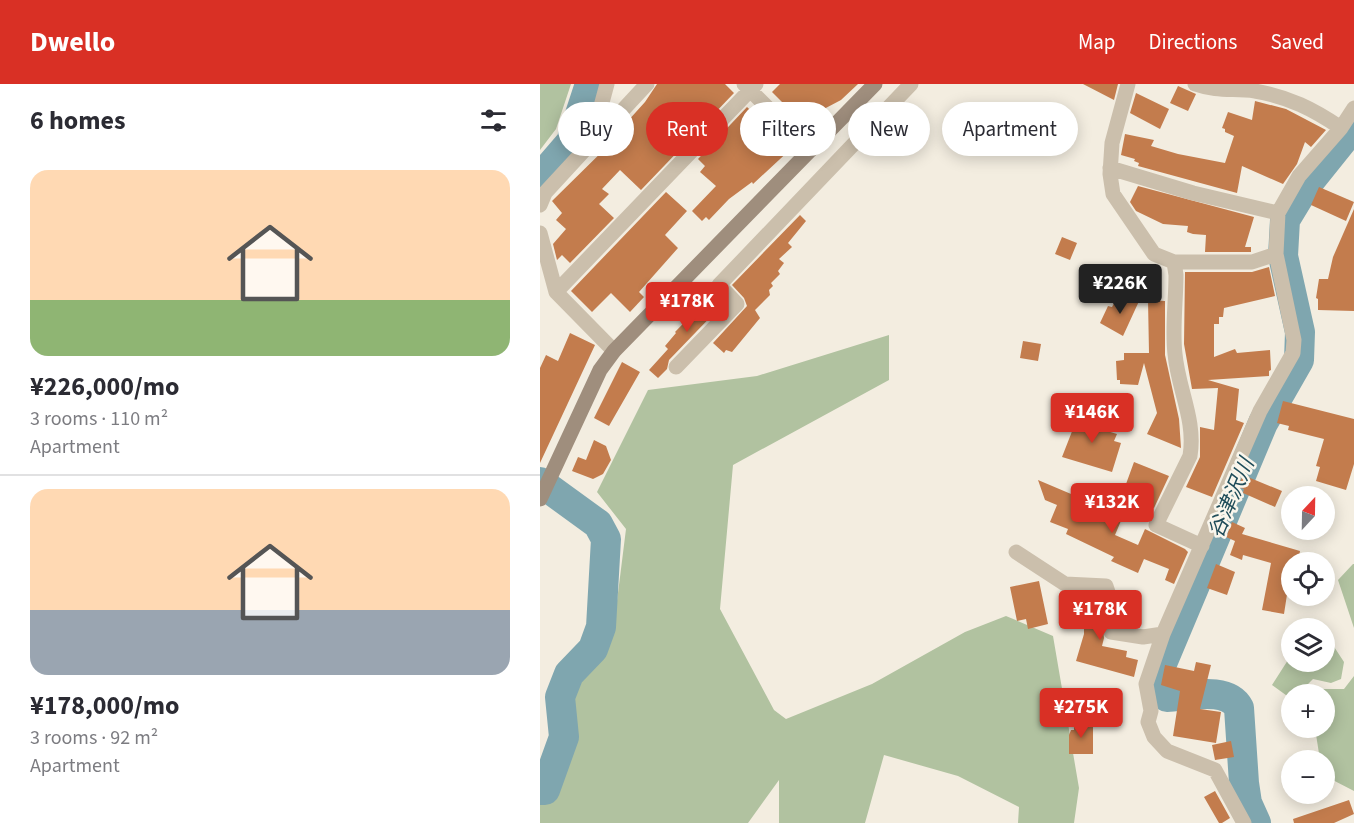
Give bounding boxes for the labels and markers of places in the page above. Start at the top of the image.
pin: ¥226K [1078,264,1162,315]
pin: ¥178K [645,282,729,333]
pin: ¥146K [1050,393,1134,444]
pin: ¥132K [1070,483,1154,534]
pin: ¥178K [1058,590,1142,641]
pin: ¥275K [1039,688,1123,739]

